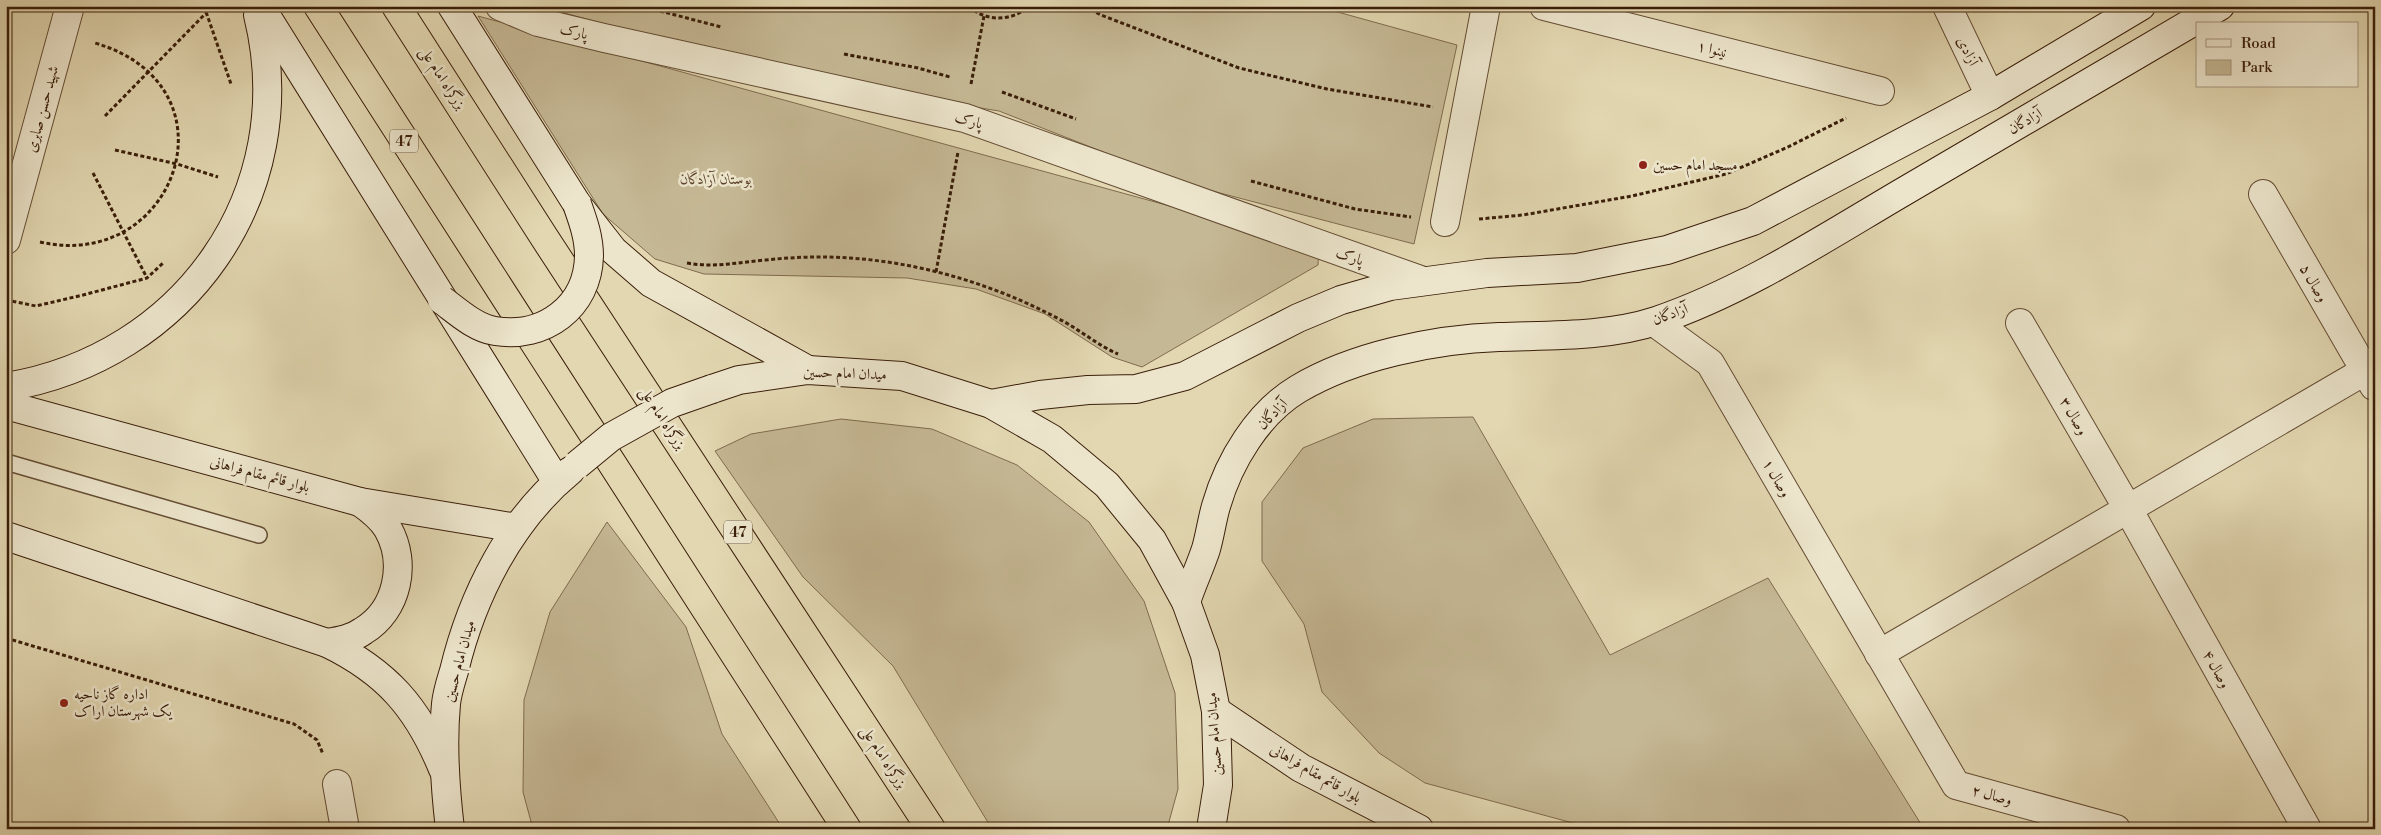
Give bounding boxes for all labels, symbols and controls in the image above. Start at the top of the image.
street label: پارک [558,19,591,45]
legend [2196,22,2358,88]
street label: آزادی [1952,33,1984,71]
text: Road [2241,34,2276,53]
street label: نینوا ۱ [1695,37,1729,62]
street label: بزرگراه امام علی [413,43,471,115]
text: Park [2241,58,2273,77]
street label: شهید حسن صابری [22,64,63,155]
street label: آزادگان [2005,103,2047,139]
street label: پارک [952,107,986,135]
road number: 47 [390,130,418,152]
place label: مسجد امام حسین [1653,156,1738,178]
marker: مسجد امام حسین [1637,159,1649,171]
park label: بوستان آزادگان [680,170,752,189]
street label: پارک [1333,243,1367,272]
street label: وصال ۵ [2295,261,2332,306]
street label: آزادگان [1650,299,1692,330]
street label: میدان امام حسین [803,363,887,387]
street label: بزرگراه امام علی [633,383,691,455]
street label: آزادگان [1253,393,1293,434]
street label: وصال ۳ [2055,394,2092,439]
street label: بلوار قائم مقام فراهانی [207,452,312,500]
street label: وصال ۱ [1758,456,1795,501]
road number: 47 [724,520,752,544]
street label: میدان امام حسین [439,618,482,705]
street label: وصال ۴ [2198,647,2235,692]
place label: اداره گاز ناحیه یک شهرستان اراک [74,685,173,721]
street label: میدان امام حسین [1202,691,1230,776]
marker: اداره گاز ناحیه یک شهرستان اراک [58,697,70,709]
street label: بزرگراه امام علی [854,722,912,794]
street label: بلوار قائم مقام فراهانی [1265,740,1365,810]
street label: وصال ۲ [1970,781,2014,810]

